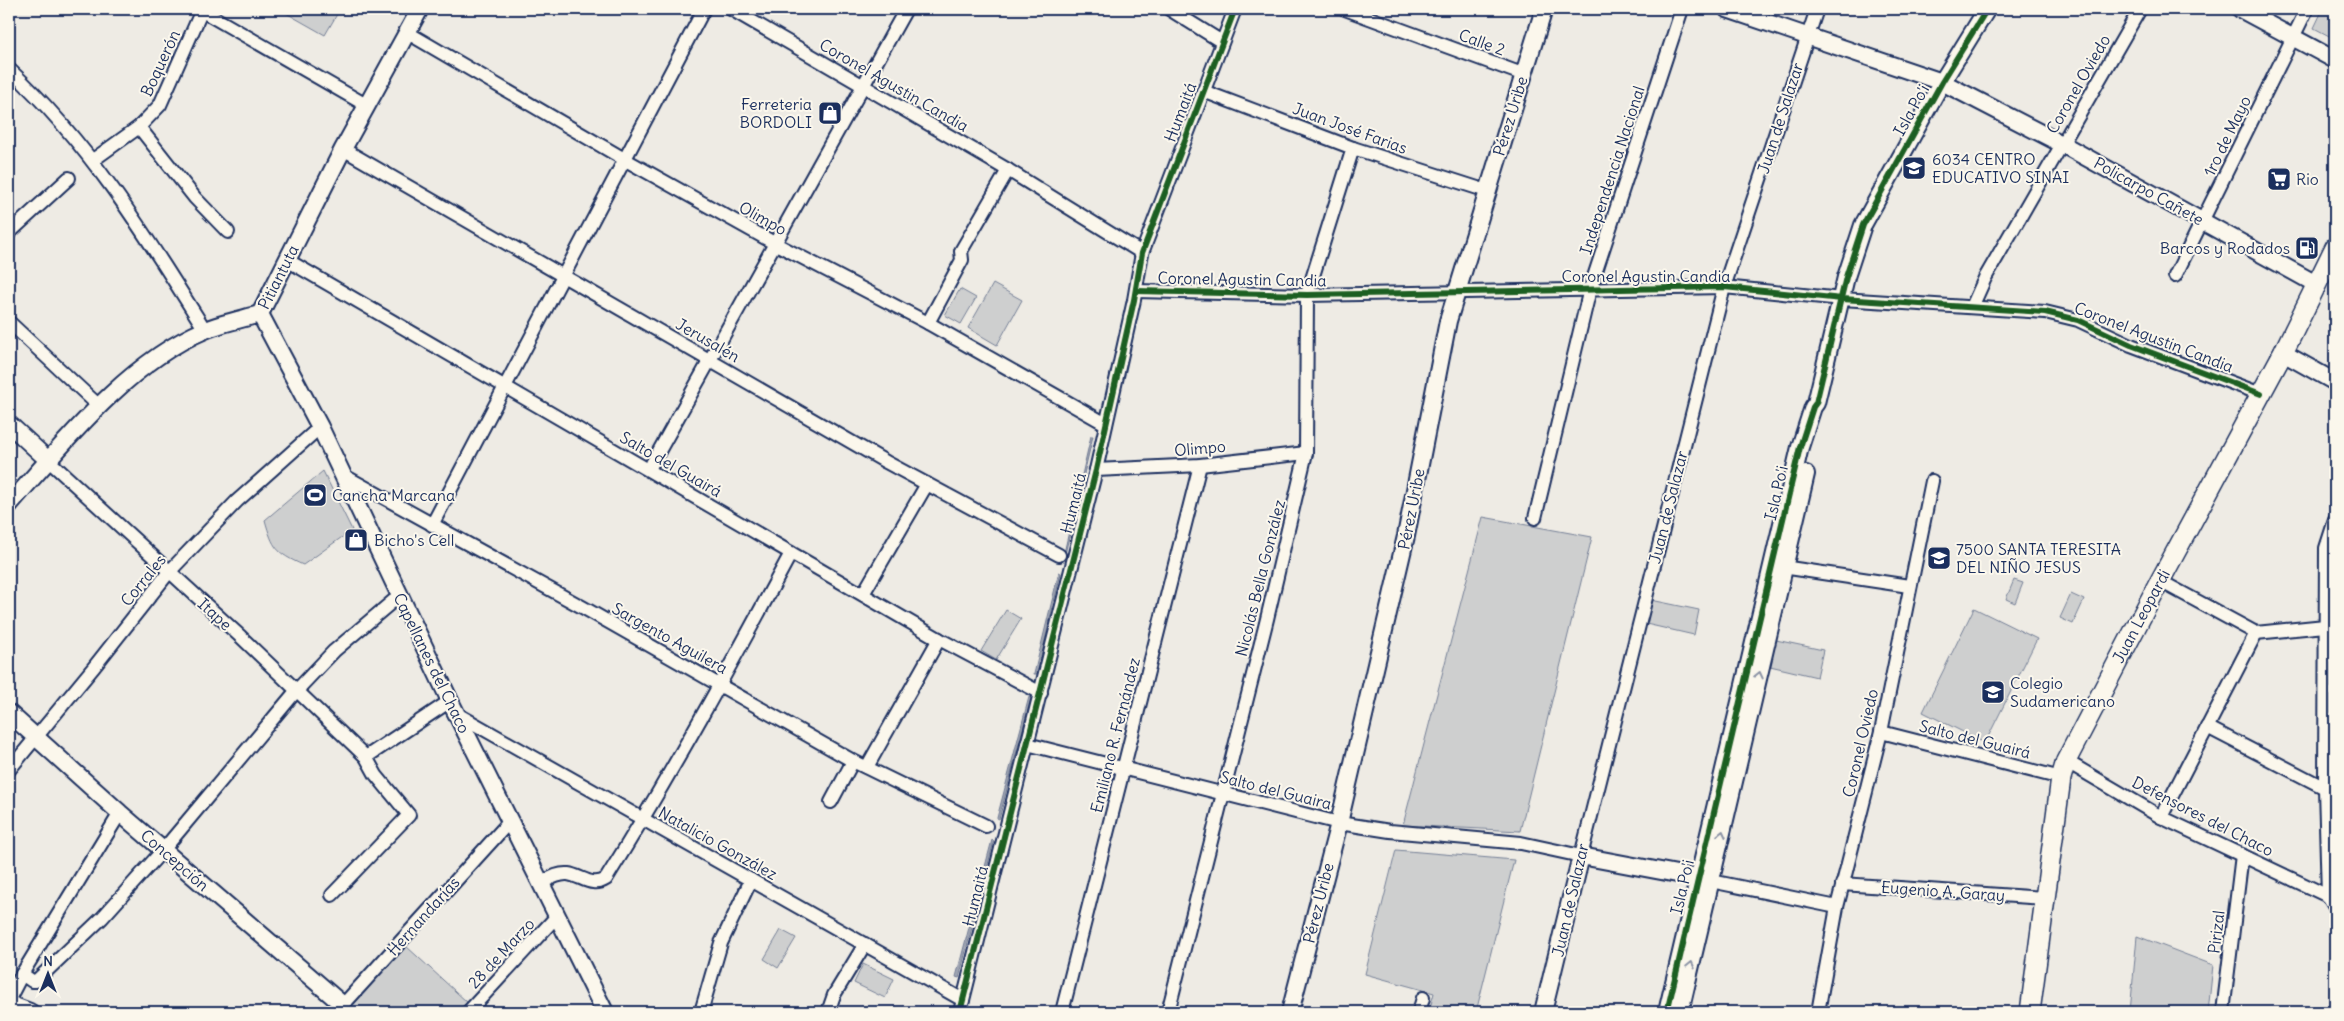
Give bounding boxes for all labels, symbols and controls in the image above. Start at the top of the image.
street label: Calle 2 [1456,24,1508,60]
street label: Boquerón [136,27,184,99]
street label: Coronel Oviedo [2042,31,2114,137]
street label: Coronel Agustin Candia [816,34,972,136]
street label: Juan de Salazar [1753,60,1807,176]
street label: Pérez Uribe [1488,74,1532,158]
street label: Humaitá [1160,79,1200,145]
street label: Isla Po'i [1889,81,1933,139]
street label: Independencia Nacional [1575,83,1649,257]
street label: 1ro de Mayo [2199,92,2255,180]
place label: Ferreteria BORDOLI [740,94,812,132]
street label: Juan José Farias [1290,98,1410,158]
shop icon: Ferreteria BORDOLI [817,100,843,126]
place label: 6034 CENTRO EDUCATIVO SINAI [1932,149,2069,187]
street label: Policarpo Cañete [2091,153,2207,229]
school or university icon: 6034 CENTRO EDUCATIVO SINAI [1901,155,1927,181]
supermarket icon: Rio [2266,166,2292,192]
place label: Rio [2296,169,2319,189]
street label: Olimpo [736,197,790,239]
fuel station icon: Barcos y Rodados [2294,235,2320,261]
place label: Barcos y Rodados [2160,238,2290,258]
street label: Pitiantuta [253,241,303,313]
street label: Coronel Agustin Candia [1562,266,1730,286]
street label: Coronel Agustin Candia [1157,268,1327,290]
street label: Coronel Agustin Candia [2072,297,2236,377]
street label: Jerusalén [672,314,744,366]
street label: Salto del Guairá [617,427,725,501]
street label: Olimpo [1173,436,1227,460]
street label: Juan de Salazar [1644,448,1692,565]
street label: Isla Po'i [1760,464,1792,522]
street label: Pérez Uribe [1393,467,1429,551]
street label: Humaitá [1056,470,1090,536]
sports icon: Cancha Marcana [302,482,328,508]
place label: Cancha Marcana [332,485,455,505]
street label: Nicolás Bella González [1231,497,1289,658]
shop icon: Bicho's Cell [343,527,369,553]
place label: Bicho's Cell [374,530,454,550]
place label: 7500 SANTA TERESITA DEL NIÑO JESUS [1956,539,2121,577]
school or university icon: 7500 SANTA TERESITA DEL NIÑO JESUS [1926,545,1952,571]
street label: Corrales [116,550,170,610]
street label: Juan Leopardi [2108,566,2174,666]
street label: Capellanes del Chaco [389,590,475,736]
street label: Itape [194,594,236,634]
street label: Sargento Aguilera [609,598,731,678]
street label: Emiliano R. Fernández [1086,655,1144,815]
one-way arrow [1753,671,1764,680]
place label: Colegio Sudamericano [2010,673,2115,711]
school or university icon: Colegio Sudamericano [1980,679,2006,705]
street label: Coronel Oviedo [1838,687,1882,799]
street label: Salto del Guairá [1917,715,2033,763]
street label: Salto del Guaira [1218,766,1334,814]
street label: Defensores del Chaco [2129,772,2277,860]
street label: Natalicio González [655,802,781,884]
street label: Concepción [137,825,213,895]
one-way arrow [1716,829,1727,838]
street label: Juan de Salazar [1547,841,1593,958]
street label: Isla Po'i [1666,858,1698,916]
street label: Pérez Uribe [1298,861,1338,945]
street label: Humaitá [958,863,992,929]
street label: Hernandarías [382,872,464,960]
street label: Eugenio A. Garay [1880,877,2006,905]
street label: Pirizal [2203,909,2229,955]
street label: 28 de Marzo [463,914,539,992]
north arrow [22,948,72,998]
text: N [43,952,53,970]
one-way arrow [1685,960,1696,969]

